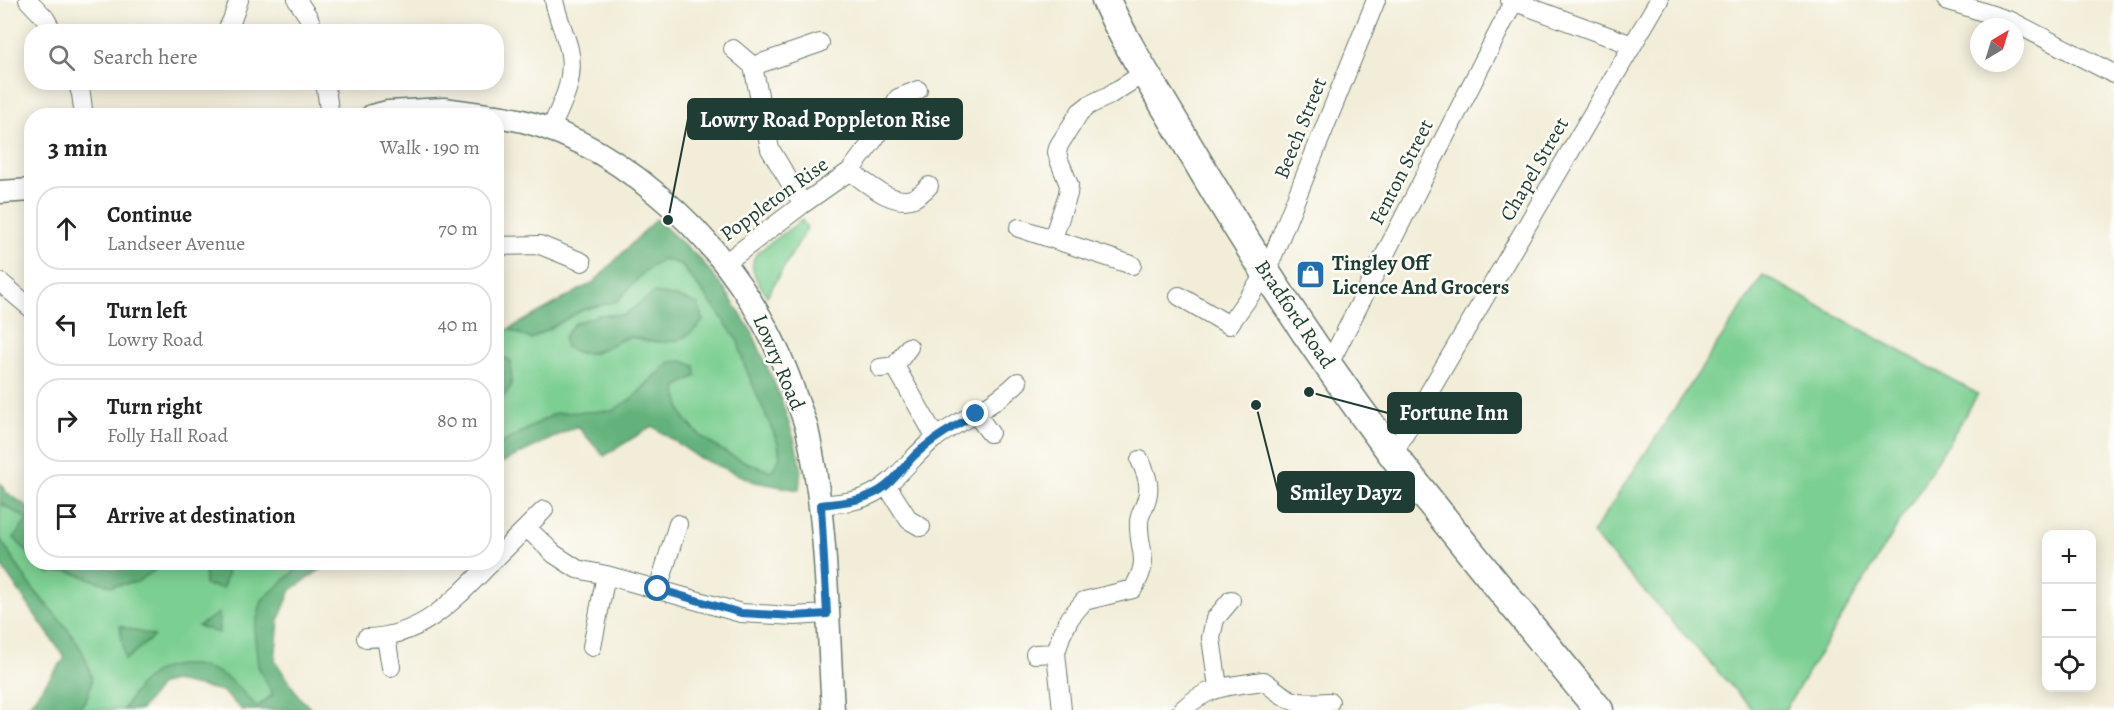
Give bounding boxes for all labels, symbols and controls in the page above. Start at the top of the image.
north arrow [1970,18,2024,72]
search box [24,24,504,90]
icon: search [45,41,78,74]
text: Search here [93,42,198,72]
street label: Beech Street [1267,73,1333,183]
callout: Lowry Road Poppleton Rise [688,99,962,139]
text: Lowry Road Poppleton Rise [700,105,950,135]
street label: Chapel Street [1493,112,1575,226]
street label: Fenton Street [1362,114,1440,230]
text: 3 min [48,130,108,165]
text: Walk · 190 m [380,134,480,161]
street label: Poppleton Rise [714,150,834,248]
text: Continue [107,200,192,230]
icon: ahead [50,212,83,245]
text: 70 m [438,215,478,242]
text: Landseer Avenue [107,230,245,257]
place label: Tingley Off Licence And Grocers [1332,249,1509,301]
street label: Bradford Road [1248,254,1342,374]
shop icon: Tingley Off Licence And Grocers [1295,259,1327,291]
text: Turn left [107,296,187,326]
icon: left [50,308,83,341]
street label: Lowry Road [746,310,812,415]
text: 40 m [438,311,478,338]
text: Lowry Road [107,326,203,353]
text: Turn right [107,392,203,422]
callout: Fortune Inn [1388,393,1521,433]
text: Fortune Inn [1399,398,1509,428]
route end [962,400,988,426]
icon: right [50,404,83,437]
text: 80 m [437,407,478,434]
text: Folly Hall Road [107,422,228,449]
callout: Smiley Dayz [1278,472,1414,512]
text: Smiley Dayz [1290,478,1402,508]
icon: arrive [50,500,83,533]
text: Arrive at destination [107,501,296,531]
map controls [2042,530,2096,692]
button: + [2042,530,2096,584]
route start [644,575,670,601]
button: − [2042,584,2096,638]
button: locate [2042,638,2096,692]

